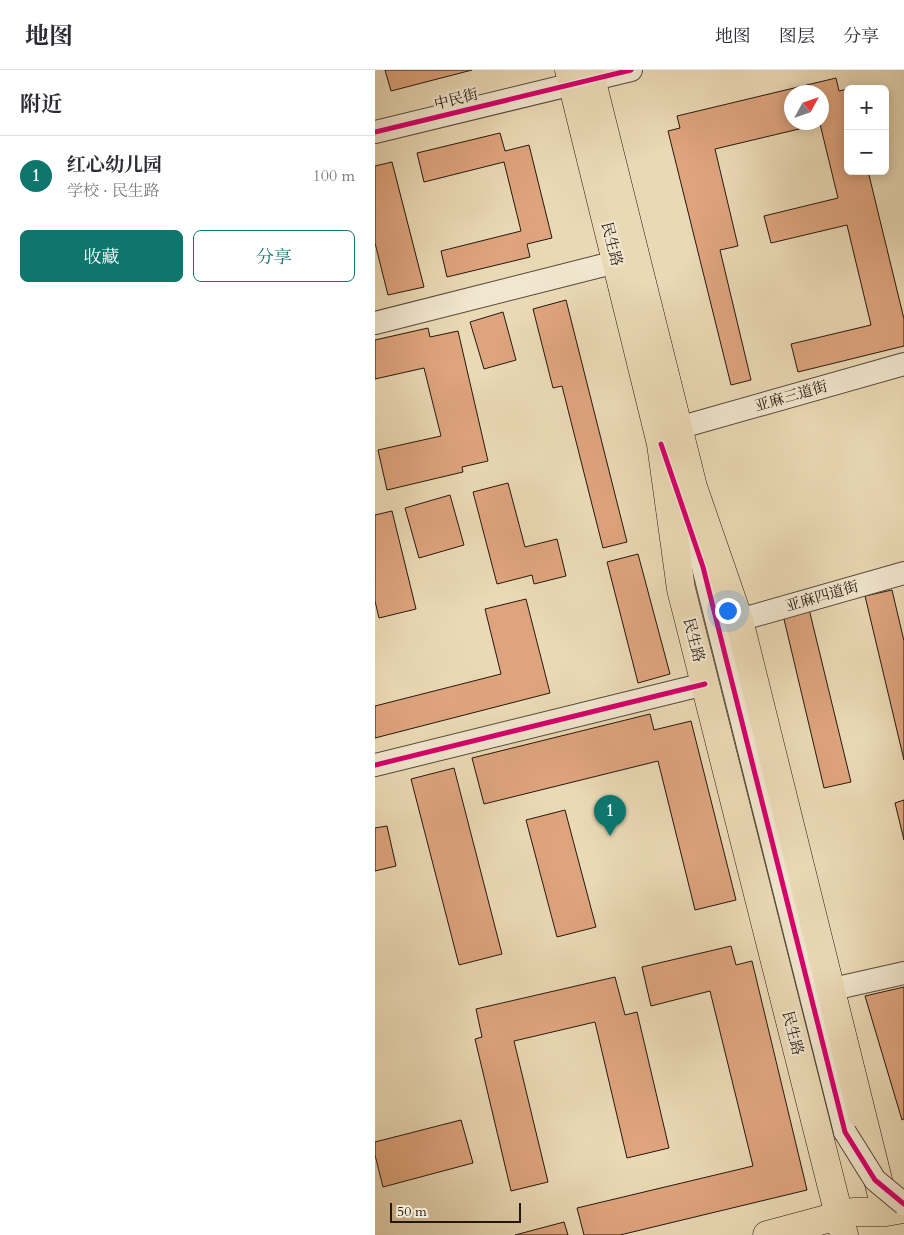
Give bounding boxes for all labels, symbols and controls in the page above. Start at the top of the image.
text: 地图 [25,20,73,53]
text: 地图 [715,24,751,49]
text: 图层 [779,24,815,49]
text: 分享 [843,24,879,49]
street label: 中民街 [432,84,480,114]
north arrow [784,85,829,130]
map controls [844,85,889,175]
button: + [844,85,889,130]
text: 附近 [20,90,62,119]
button: − [844,130,889,175]
text: 红心幼儿园 [67,152,162,178]
text: 1 [32,165,40,187]
text: 100 m [313,165,355,187]
text: 学校 · 民生路 [67,180,160,202]
street label: 民生路 [597,220,627,268]
button: 收藏 [20,230,183,282]
button: 分享 [193,230,355,282]
street label: 亚麻三道街 [752,376,830,416]
street label: 亚麻四道街 [783,576,861,616]
your location [715,598,741,624]
street label: 民生路 [679,616,709,664]
pin: 1 [594,795,626,836]
street label: 民生路 [778,1009,808,1057]
scale bar [390,1200,521,1223]
text: 50 m [397,1202,427,1221]

